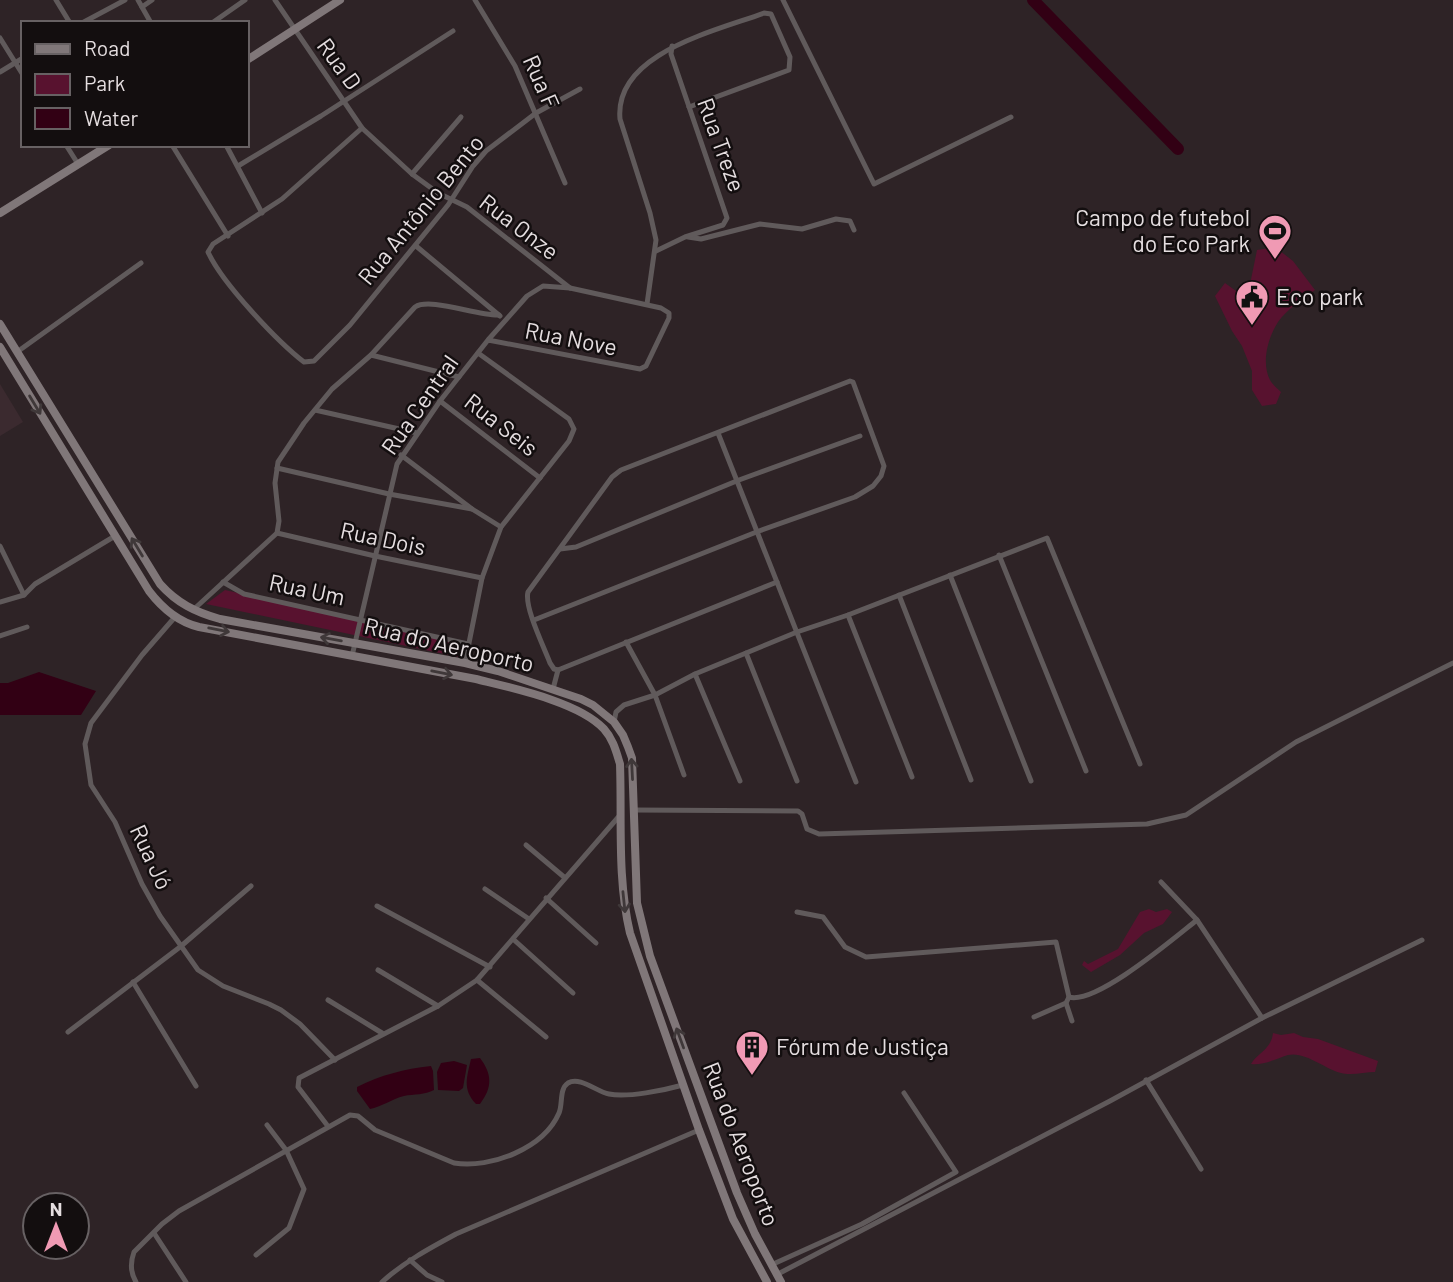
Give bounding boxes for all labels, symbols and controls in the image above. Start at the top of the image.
legend [21,21,248,147]
street label: Rua D [312,32,368,95]
text: Road [84,35,130,60]
street label: Rua F [518,50,566,113]
text: Park [84,70,125,95]
street label: Rua Treze [692,94,752,195]
text: Water [84,105,139,130]
street label: Rua Antônio Bento [351,129,489,290]
street label: Rua Onze [474,187,565,265]
place label: Campo de futebol do Eco Park [1075,203,1250,257]
sports icon: Campo de futebol do Eco Park [1256,212,1294,261]
public building icon: Eco park [1233,278,1271,327]
place label: Eco park [1276,282,1363,310]
street label: Rua Nove [523,315,620,361]
street label: Rua Central [375,349,464,460]
street label: Rua Seis [459,387,544,462]
one-way arrow [29,395,43,415]
street label: Rua Dois [338,515,428,561]
one-way arrow [130,537,144,557]
street label: Rua Um [267,567,348,611]
street label: Rua do Aeroporto [362,611,537,677]
one-way arrow [207,624,230,638]
one-way arrow [320,632,343,645]
one-way arrow [430,666,453,680]
one-way arrow [625,758,638,781]
street label: Rua Jó [125,820,179,893]
one-way arrow [618,890,631,912]
one-way arrow [673,1028,685,1050]
building icon: Fórum de Justiça [733,1028,771,1077]
place label: Fórum de Justiça [776,1032,949,1060]
street label: Rua do Aeroporto [698,1058,786,1230]
north arrow [21,1191,91,1261]
text: N [50,1197,62,1220]

